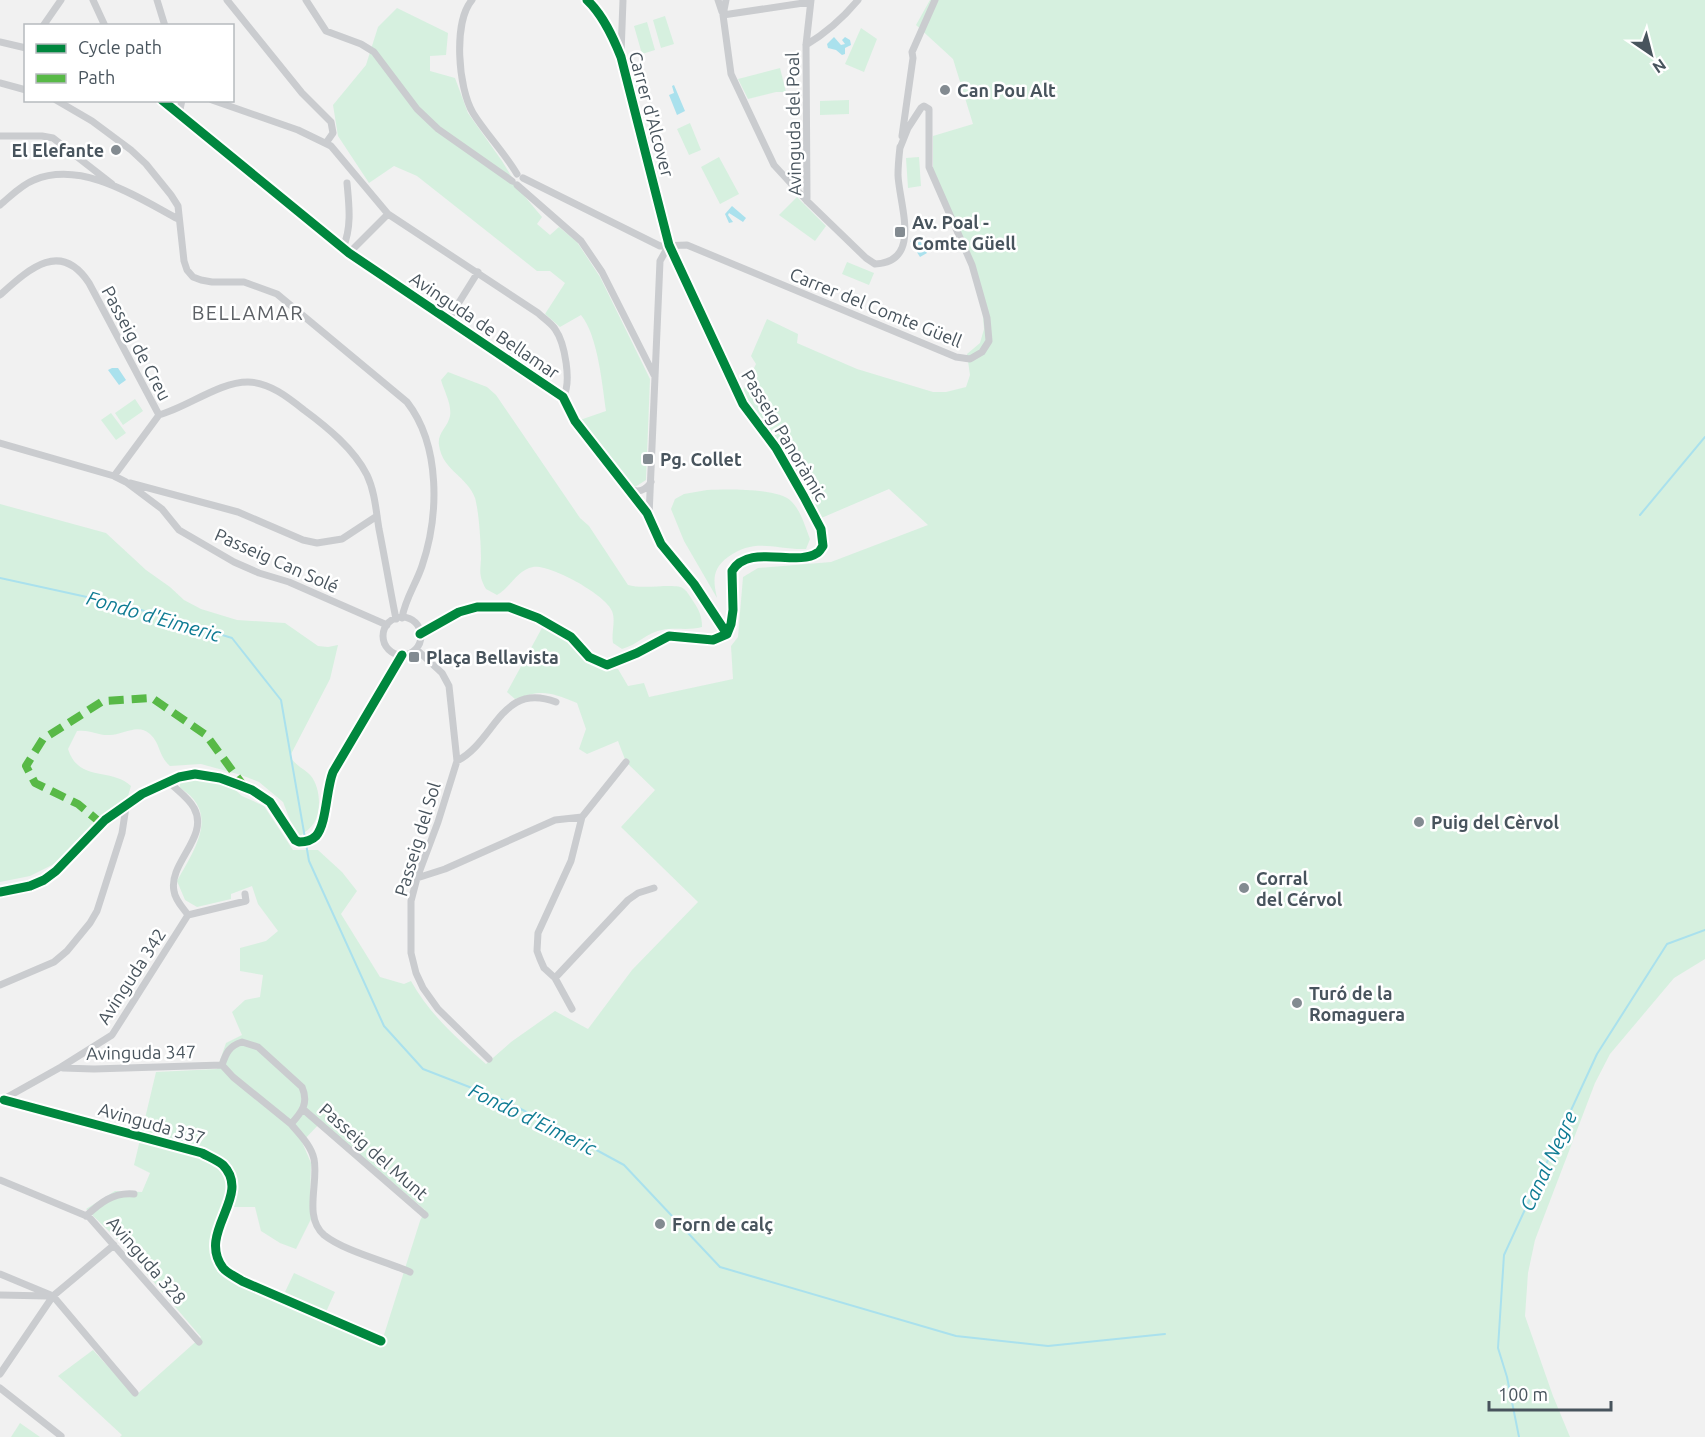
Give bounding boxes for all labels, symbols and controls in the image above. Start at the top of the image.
legend [24,24,234,102]
north arrow [1621,24,1681,84]
text: Cycle path [78,37,162,57]
street label: Carrer d'Alcover [626,49,678,179]
street label: Avinguda del Poal [782,52,804,196]
text: N [1650,55,1670,77]
text: Path [78,67,115,87]
place label: Can Pou Alt [957,80,1056,100]
marker: Can Pou Alt [938,83,952,97]
place label: El Elefante [12,140,104,160]
marker: El Elefante [109,143,123,157]
place label: Av. Poal - Comte Güell [912,212,1017,253]
marker: Av. Poal - Comte Güell [893,225,907,239]
street label: Carrer del Comte Güell [787,263,965,351]
street label: Avinguda de Bellamar [407,268,564,383]
street label: Passeig de Creu [98,282,176,404]
district label: BELLAMAR [192,301,304,324]
street label: Passeig Panoràmic [738,366,832,504]
place label: Pg. Collet [660,449,742,469]
marker: Pg. Collet [641,452,655,466]
street label: Passeig Can Solé [212,524,342,596]
water label: Fondo d'Eimeric [84,586,225,646]
place label: Plaça Bellavista [426,647,559,668]
marker: Plaça Bellavista [407,650,421,664]
street label: Passeig del Sol [390,779,444,898]
place label: Puig del Cèrvol [1431,812,1560,832]
marker: Puig del Cèrvol [1412,815,1426,829]
place label: Corral del Cérvol [1256,868,1343,909]
marker: Corral del Cérvol [1237,881,1251,895]
street label: Avinguda 342 [93,924,169,1028]
place label: Turó de la Romaguera [1309,983,1405,1024]
marker: Turó de la Romaguera [1290,996,1304,1010]
street label: Avinguda 347 [86,1041,196,1063]
water label: Fondo d'Eimeric [466,1078,601,1160]
street label: Avinguda 337 [96,1098,208,1148]
street label: Passeig del Munt [316,1099,432,1203]
water label: Canal Negre [1515,1107,1581,1215]
street label: Avinguda 328 [103,1212,191,1308]
place label: Forn de calç [672,1214,773,1235]
marker: Forn de calç [653,1217,667,1231]
scale bar [1489,1374,1610,1412]
text: 100 m [1498,1384,1548,1404]

